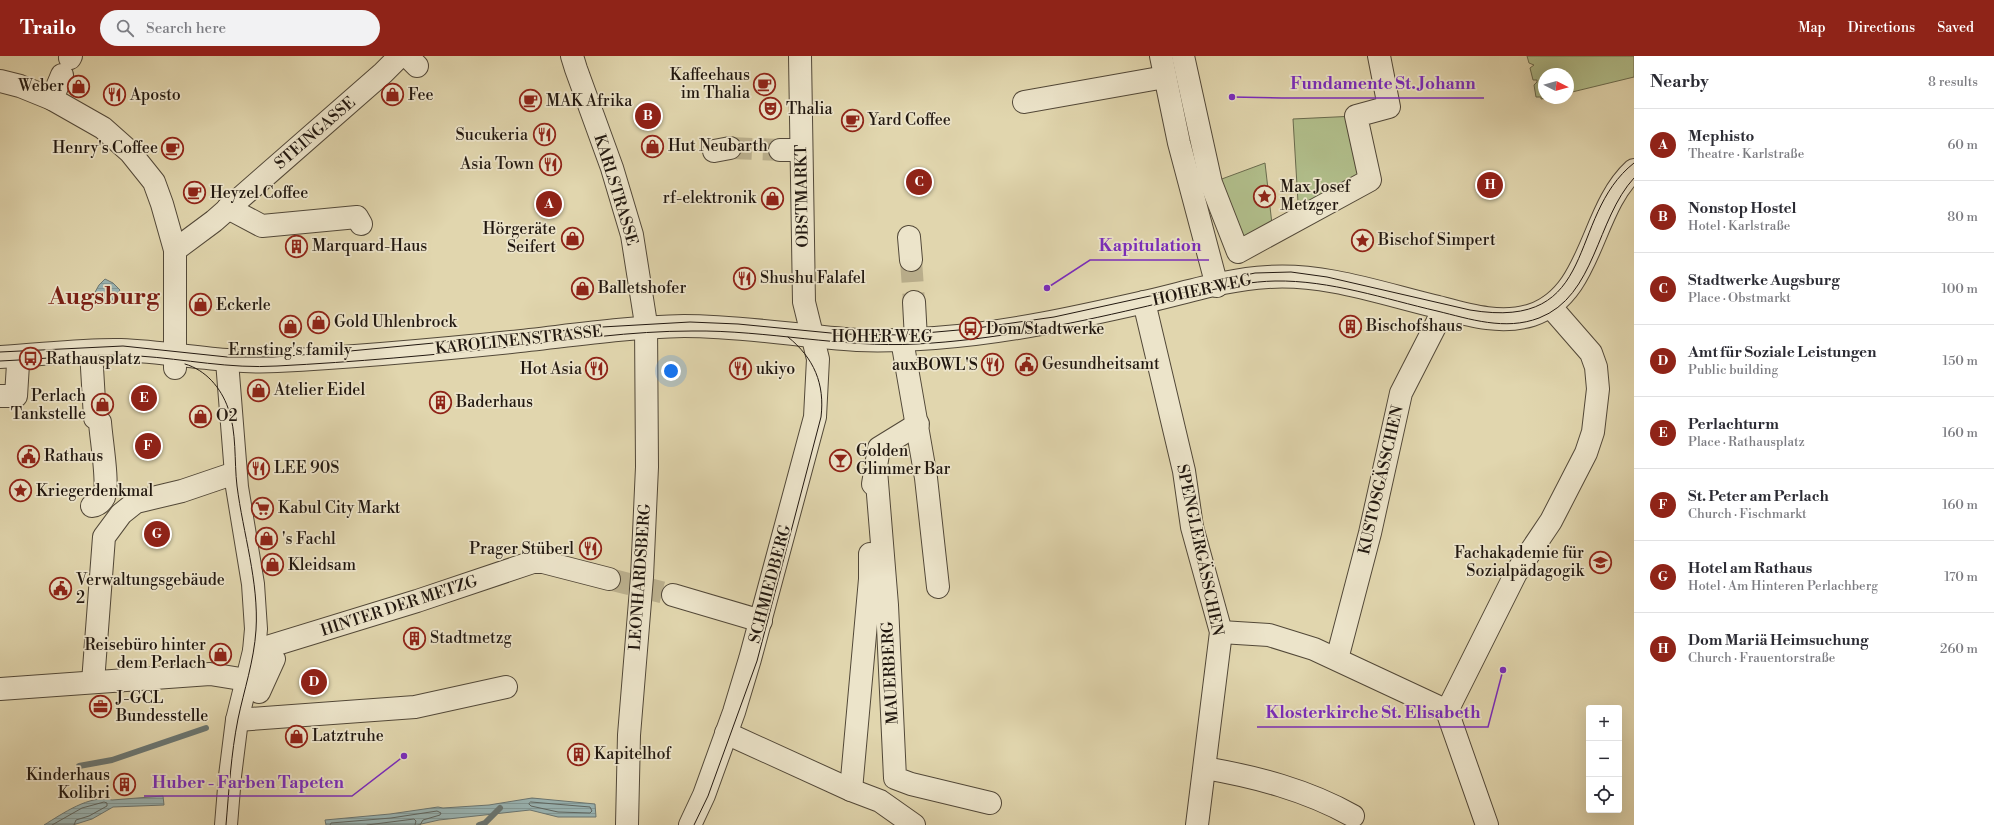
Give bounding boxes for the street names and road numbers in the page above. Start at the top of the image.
street label: STEINGASSE [270,92,360,174]
street label: KARLSTRASSE [590,132,642,248]
street label: OBSTMARKT [791,144,813,248]
street label: HOHER WEG [1151,270,1254,310]
street label: KAROLINENSTRASSE [434,321,604,359]
street label: HOHER WEG [832,327,933,347]
street label: KUSTOSGÄSSCHEN [1353,403,1408,556]
street label: SPENGLERGÄSSCHEN [1172,462,1229,638]
street label: LEONHARDSBERG [625,503,655,651]
street label: SCHMIEDBERG [745,522,795,645]
street label: HINTER DER METZG [318,571,480,641]
street label: MAUERBERG [877,621,903,725]

